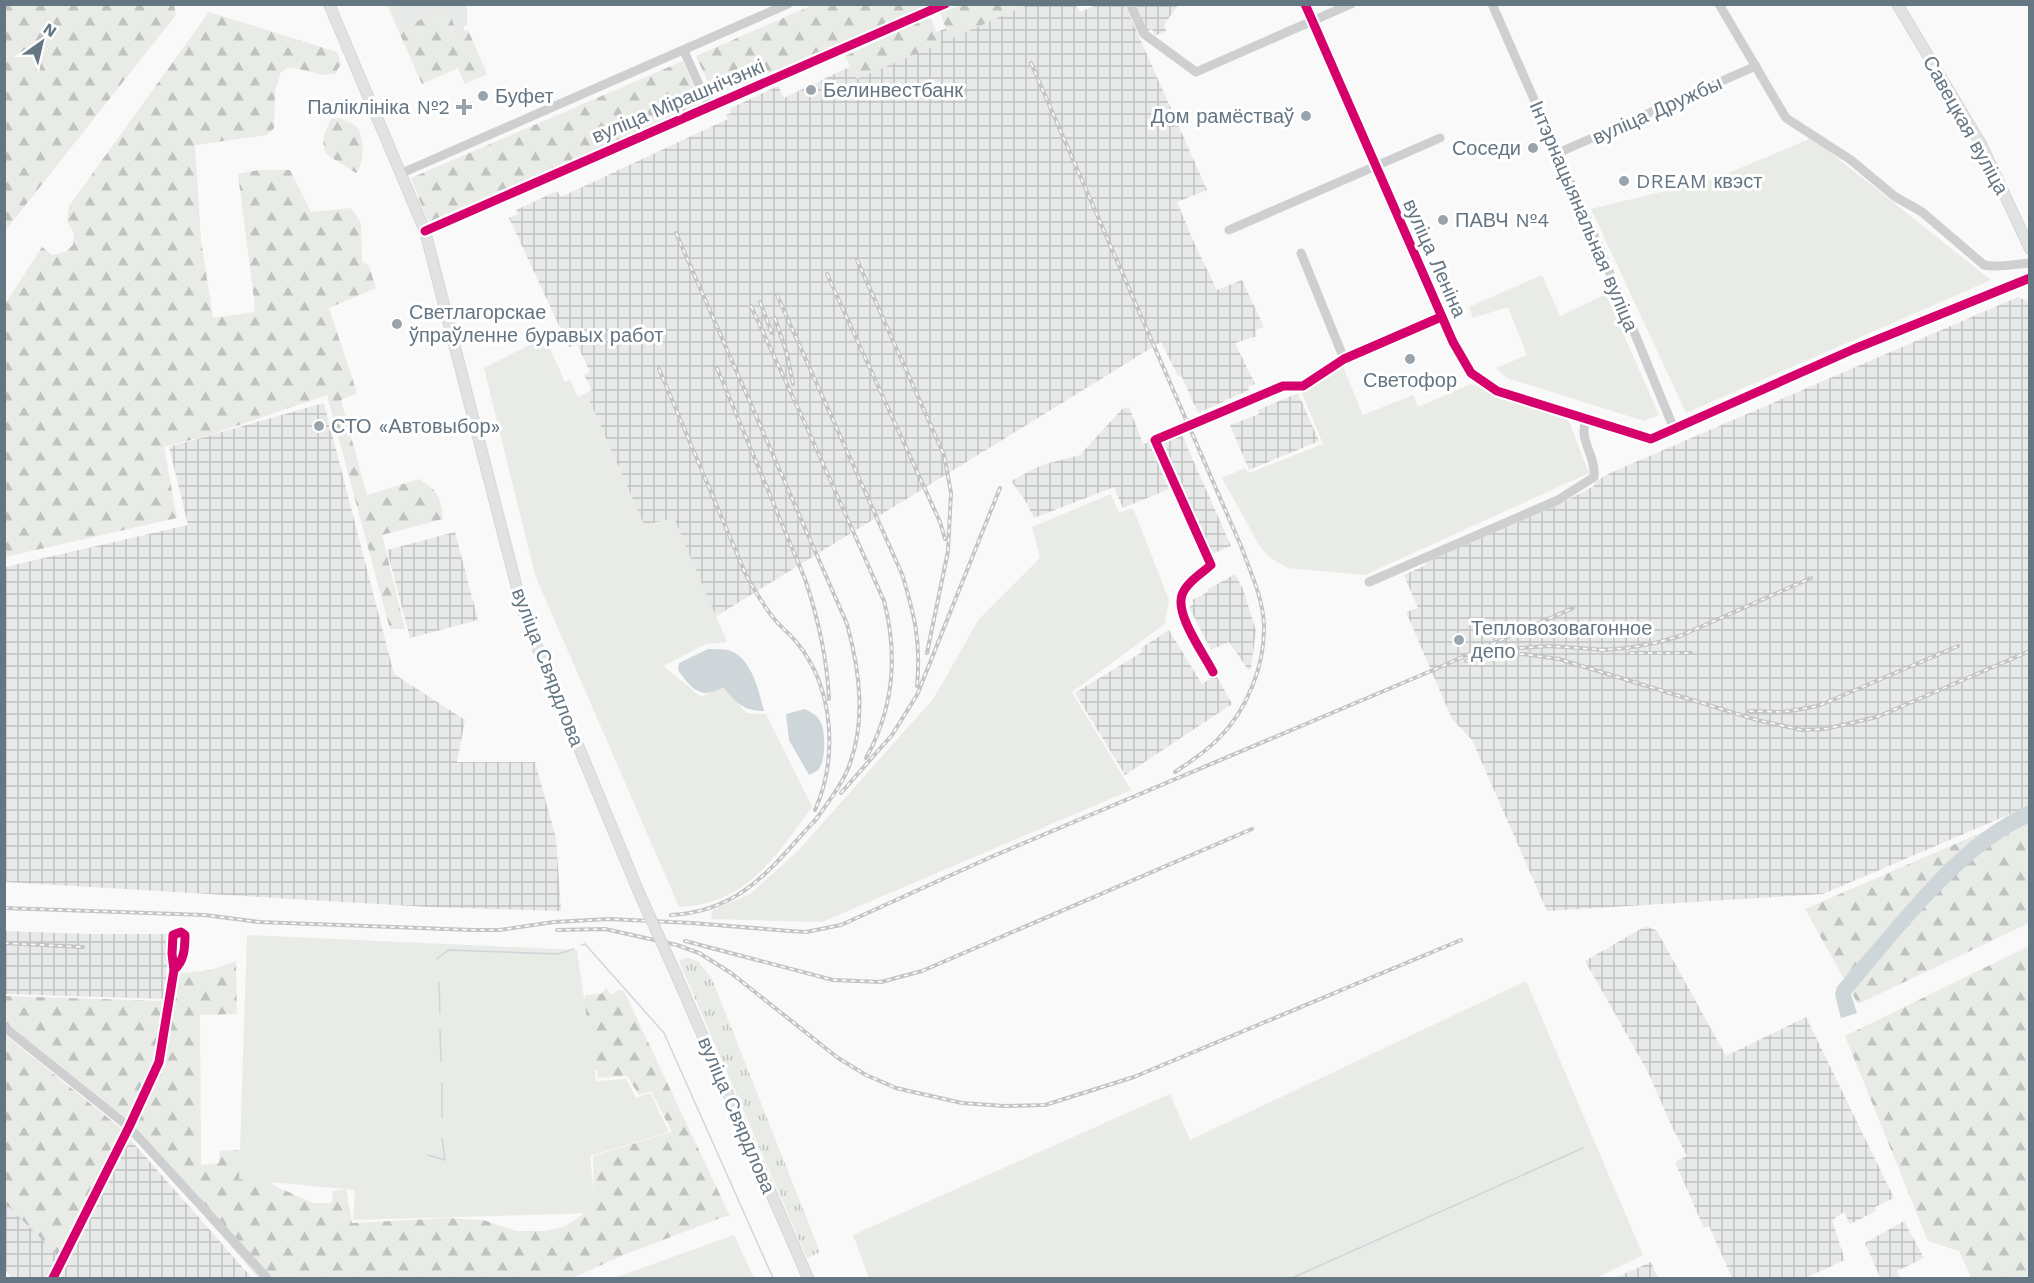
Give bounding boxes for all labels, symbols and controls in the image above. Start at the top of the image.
north arrow [12,12,72,72]
text: N [40,19,60,41]
street label: Савецкая вуліца [1918,51,2015,199]
street label: вуліца Мірашнічэнкі [588,54,768,148]
street label: вуліца Дружбы [1588,71,1726,149]
place label: Белинвестбанк [823,78,963,102]
marker: Белинвестбанк [804,83,818,97]
place label: Буфет [495,84,554,108]
marker: Буфет [476,89,490,103]
place label: Паліклініка №2 [307,95,450,119]
street label: Інтэрнацыянальная вуліца [1524,97,1644,336]
marker: Паліклініка №2 [455,98,473,116]
place label: Дом рамёстваў [1151,104,1294,128]
marker: Дом рамёстваў [1299,109,1313,123]
place label: Соседи [1452,136,1521,160]
marker: Соседи [1526,141,1540,155]
place label: DREAM квэст [1636,169,1762,193]
marker: DREAM квэст [1617,174,1631,188]
street label: вуліца Леніна [1398,195,1472,322]
place label: ПАВЧ №4 [1455,208,1549,232]
marker: ПАВЧ №4 [1436,213,1450,227]
place label: Светлагорскае ўпраўленне буравых работ [409,300,663,347]
marker: Светлагорскае ўпраўленне буравых работ [390,317,404,331]
marker: Светофор [1403,352,1417,366]
place label: Светофор [1363,368,1457,392]
place label: СТО «Автовыбор» [331,414,500,438]
marker: СТО «Автовыбор» [312,419,326,433]
street label: вуліца Свярдлова [507,584,590,750]
place label: Тепловозовагонное депо [1471,616,1652,663]
marker: Тепловозовагонное депо [1452,633,1466,647]
street label: вуліца Свярдлова [693,1033,781,1198]

